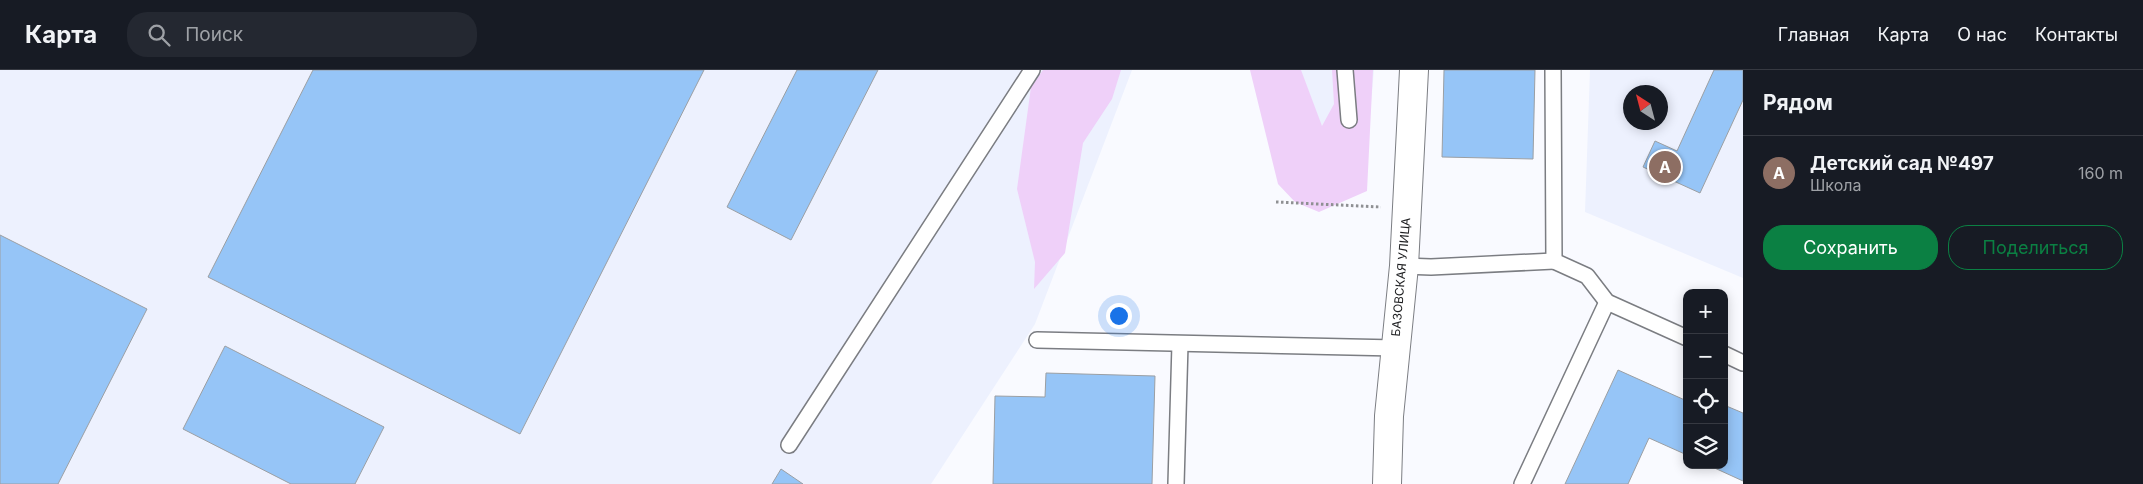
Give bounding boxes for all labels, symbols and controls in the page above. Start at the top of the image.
search box [127,12,477,57]
text: Карта [25,20,97,49]
icon: search [145,21,173,49]
text: Поиск [185,23,243,46]
text: Главная [1778,24,1849,45]
text: Карта [1877,24,1929,45]
text: О нас [1957,24,2007,45]
text: Контакты [2035,24,2118,45]
north arrow [1623,85,1668,130]
text: Рядом [1763,90,1833,115]
pin: A [1649,148,1681,186]
text: Детский сад №497 [1810,152,1994,175]
text: A [1773,163,1785,183]
text: 160 m [2078,163,2123,183]
text: Школа [1810,175,1861,195]
street label: БАЗОВСКАЯ УЛИЦА [1388,217,1413,337]
button: Сохранить [1763,225,1938,270]
button: Поделиться [1948,225,2123,270]
map controls [1683,289,1728,469]
button: + [1683,289,1728,334]
your location [1106,303,1132,329]
button: − [1683,334,1728,379]
button: locate [1683,379,1728,424]
button: layers [1683,424,1728,469]

